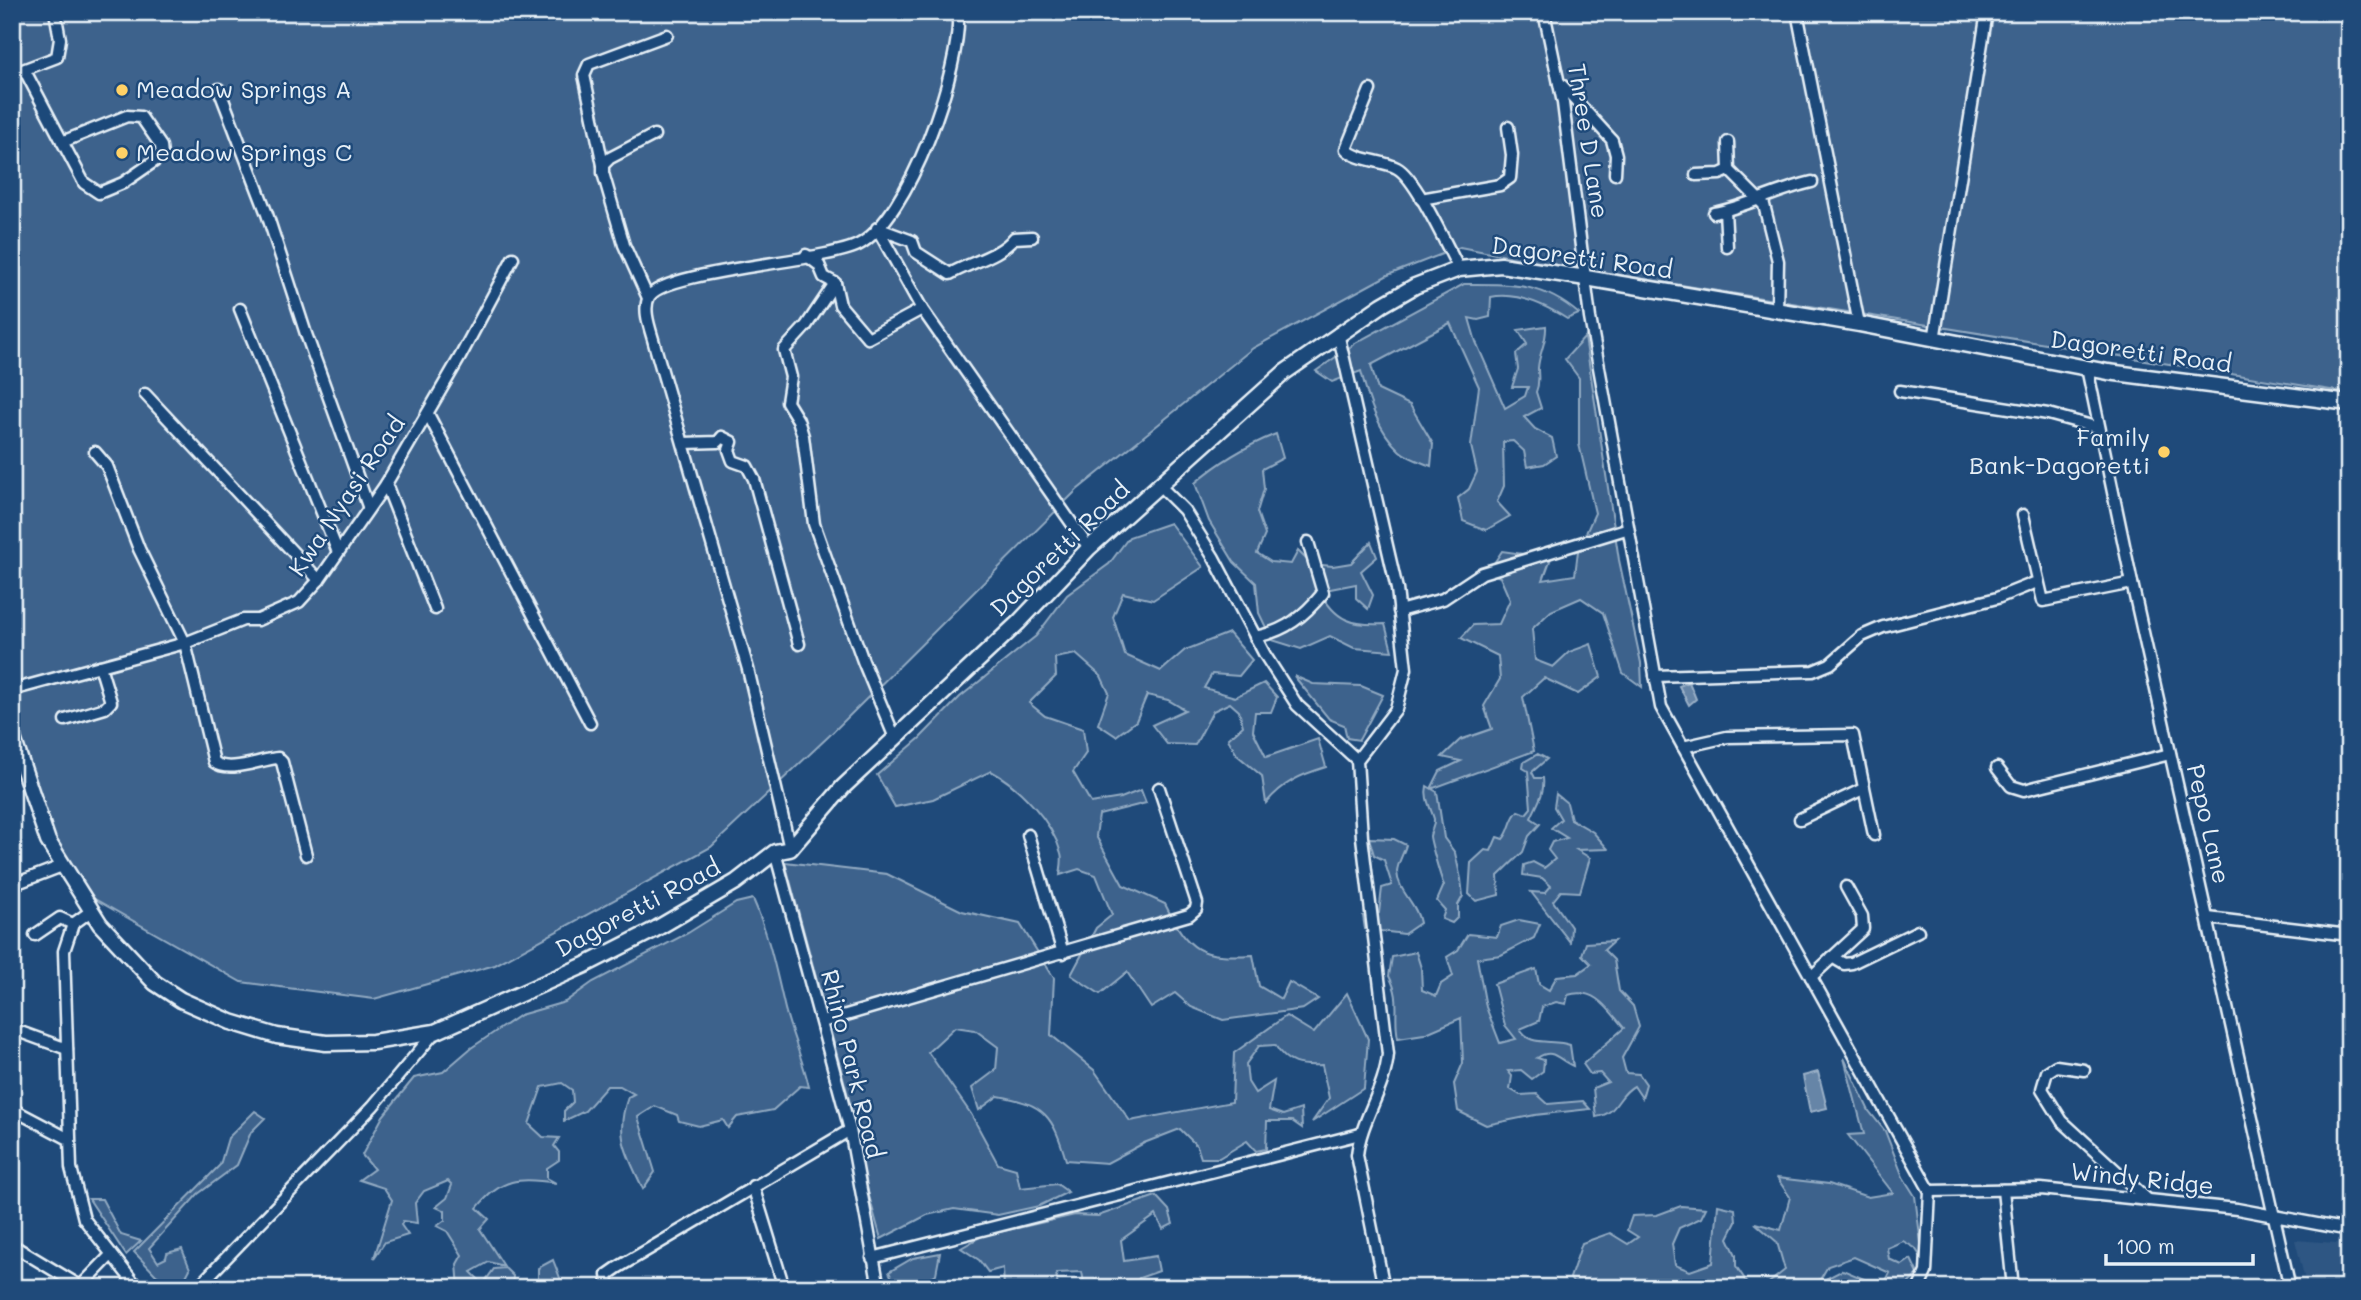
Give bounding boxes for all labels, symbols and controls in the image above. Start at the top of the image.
street label: Three D Lane [1562,61,1617,220]
place label: Meadow Springs A [136,73,352,104]
marker: Meadow Springs A [114,82,130,98]
place label: Meadow Springs C [136,136,352,167]
marker: Meadow Springs C [114,145,130,161]
street label: Dagoretti Road [1490,228,1675,285]
street label: Dagoretti Road [2049,322,2234,379]
street label: Kwa Nyasi Road [280,409,411,582]
place label: Family Bank-Dagoretti [1969,421,2150,480]
marker: Family Bank-Dagoretti [2156,444,2172,460]
street label: Dagoretti Road [983,473,1135,622]
street label: Pepo Lane [2181,761,2238,887]
street label: Dagoretti Road [549,850,725,963]
street label: Rhino Park Road [815,966,892,1161]
street label: Windy Ridge [2069,1155,2215,1200]
scale bar [2106,1223,2252,1267]
text: 100 m [2116,1232,2175,1259]

